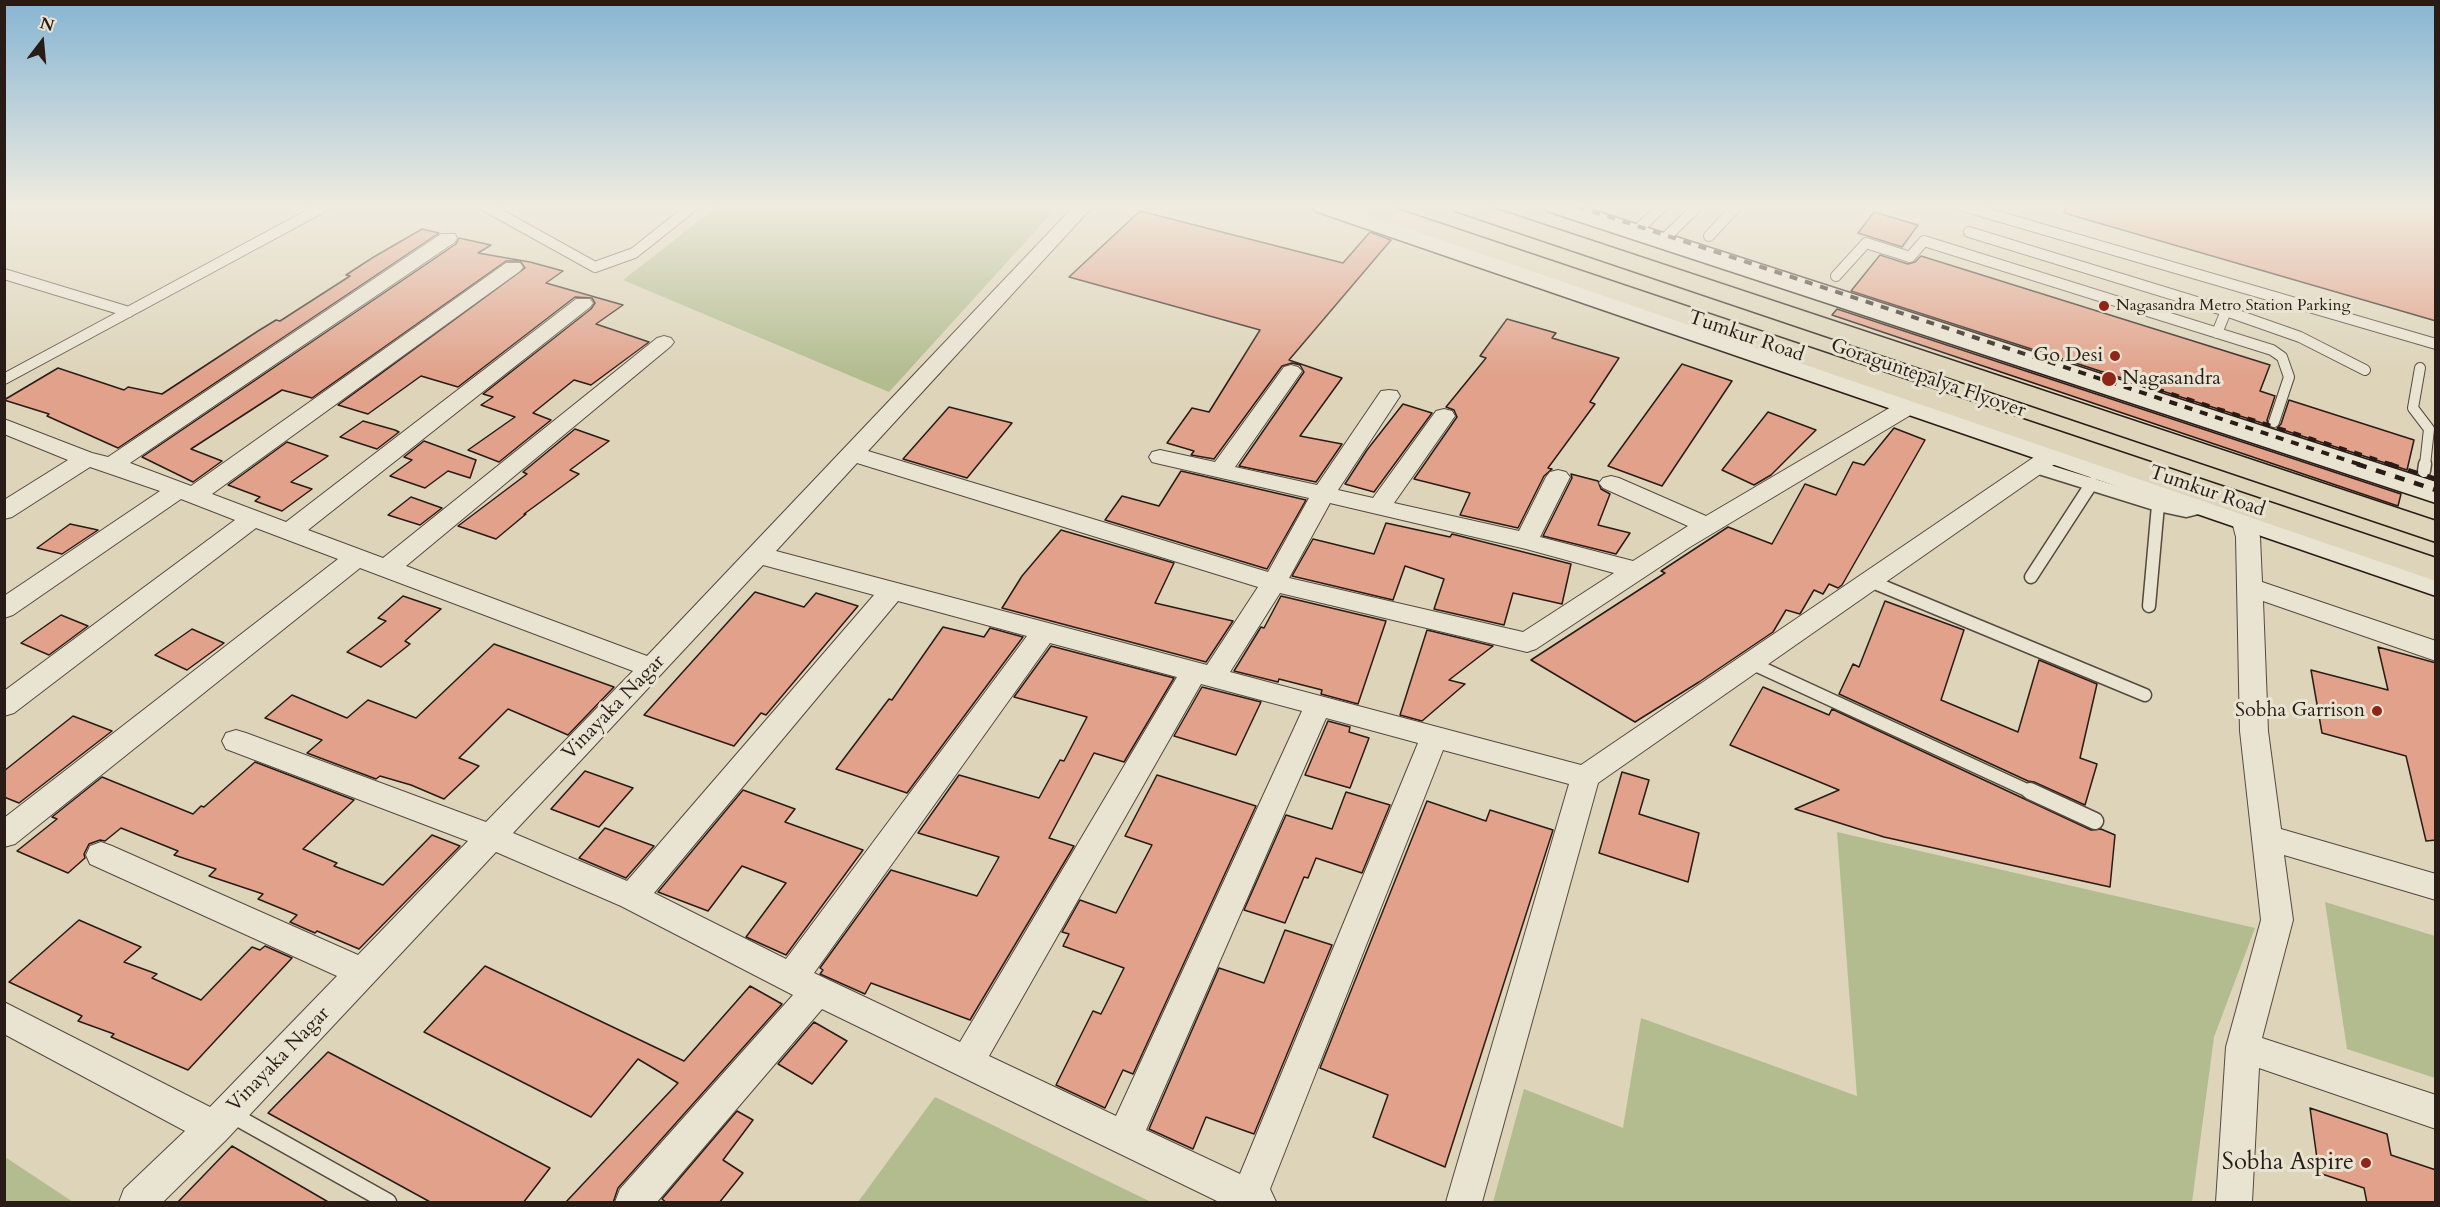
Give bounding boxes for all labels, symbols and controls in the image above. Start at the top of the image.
north arrow [12,12,72,72]
text: N [37,12,57,37]
place label: Nagasandra Metro Station Parking [2116,296,2350,316]
marker: Nagasandra Metro Station Parking [2097,299,2111,313]
street label: Tumkur Road [1685,306,1807,368]
street label: Goraguntepalya Flyover [1827,334,2029,424]
place label: Go Desi [2033,344,2103,368]
marker: Go Desi [2108,349,2122,363]
place label: Nagasandra [2122,367,2221,391]
marker: Nagasandra [2100,370,2118,388]
street label: Tumkur Road [2146,461,2268,523]
street label: Vinayaka Nagar [558,650,670,766]
place label: Sobha Garrison [2235,699,2365,723]
marker: Sobha Garrison [2370,704,2384,718]
street label: Vinayaka Nagar [223,1002,335,1118]
place label: Sobha Aspire [2222,1149,2354,1177]
marker: Sobha Aspire [2359,1156,2373,1170]

